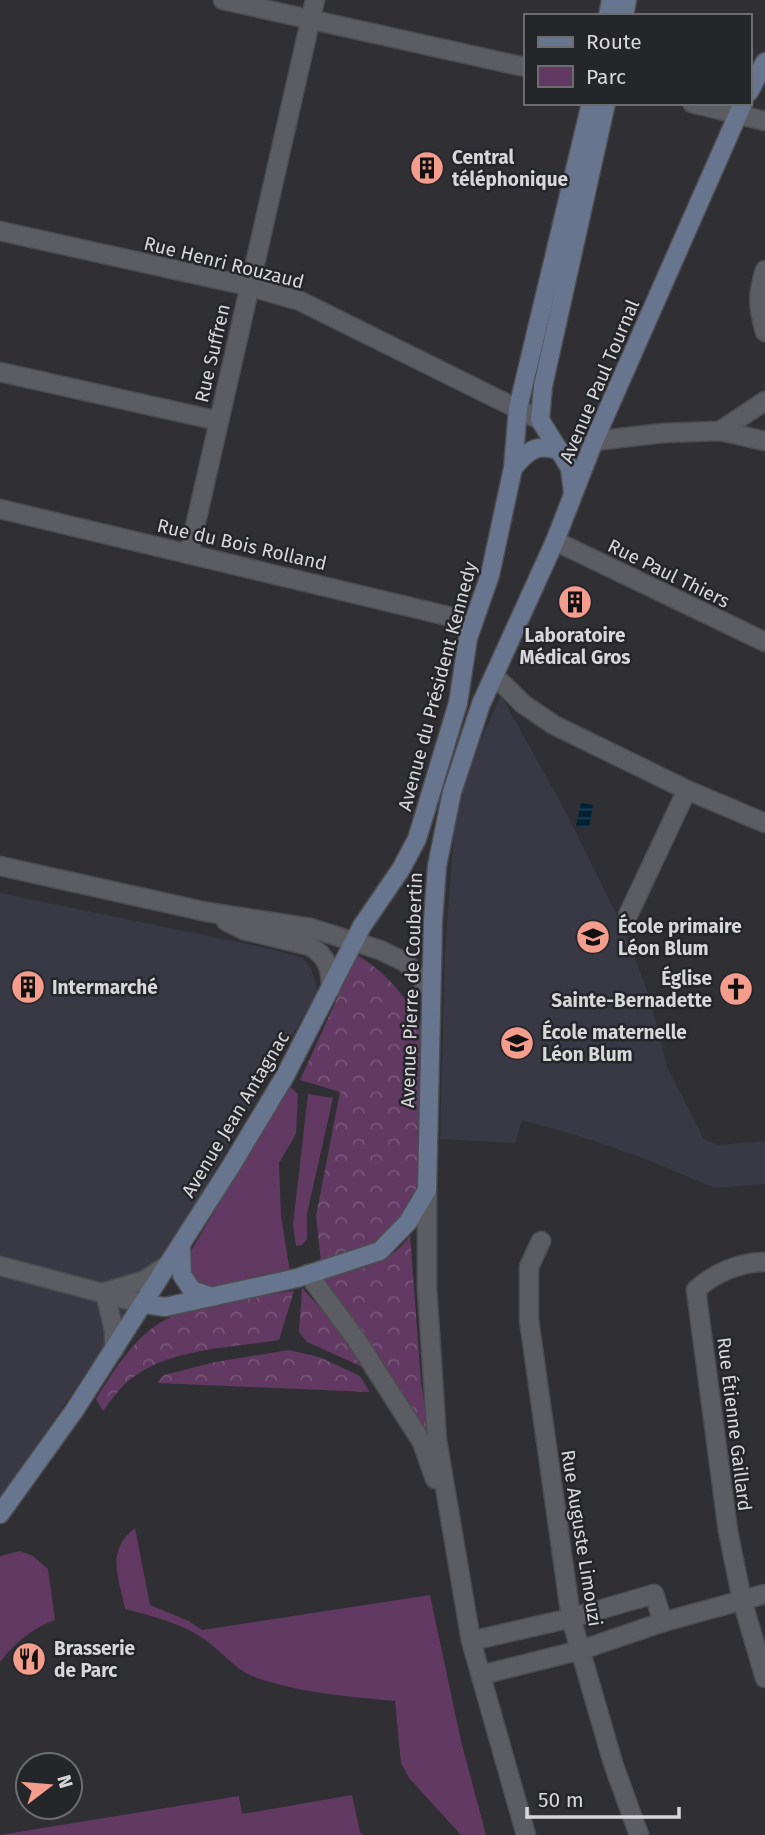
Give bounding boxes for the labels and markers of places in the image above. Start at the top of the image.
place label: Central téléphonique [452,146,568,191]
building icon: Central téléphonique [408,149,446,187]
building icon: Laboratoire Médical Gros [556,583,594,621]
place label: Laboratoire Médical Gros [519,624,631,669]
place label: École primaire Léon Blum [618,913,742,960]
school or university icon: École primaire Léon Blum [574,918,612,956]
place label: Église Sainte-Bernadette [551,965,712,1012]
building icon: Intermarché [9,968,47,1006]
church icon: Église Sainte-Bernadette [717,970,755,1008]
place label: Intermarché [52,976,158,999]
place label: École maternelle Léon Blum [542,1019,687,1066]
school or university icon: École maternelle Léon Blum [498,1024,536,1062]
place label: Brasserie de Parc [54,1637,135,1682]
restaurant icon: Brasserie de Parc [10,1640,48,1678]

